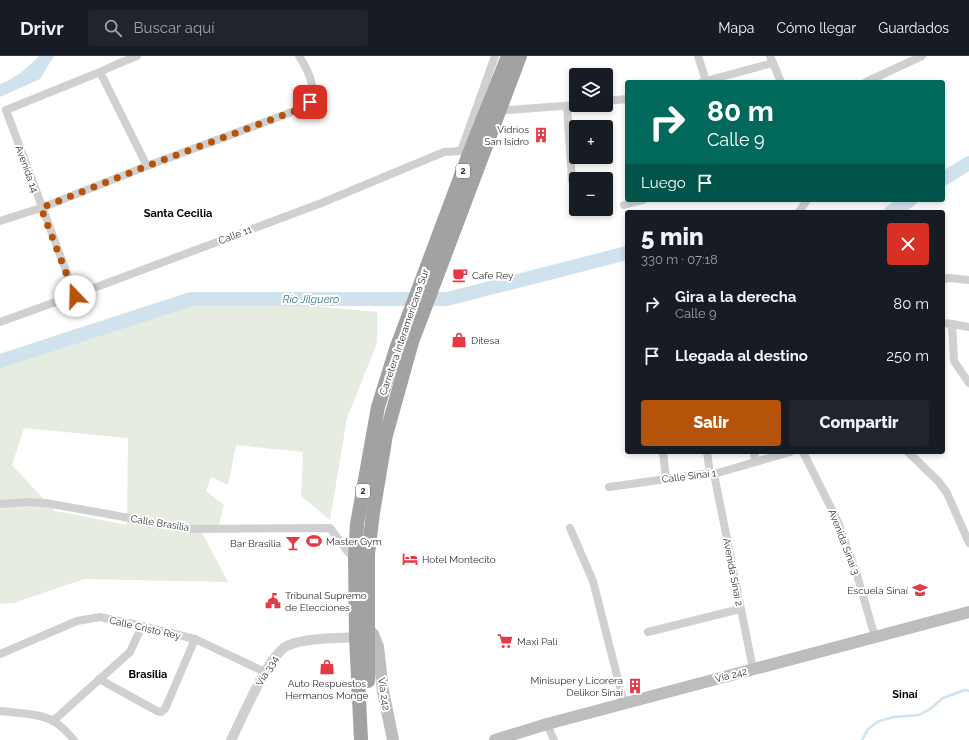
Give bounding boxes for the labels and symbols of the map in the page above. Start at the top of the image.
pin [293,85,327,119]
place label: Vidrios San Isidro [484,124,529,147]
building icon: Vidrios San Isidro [532,126,550,144]
street label: Avenida 14 [13,144,41,195]
road number: 2 [456,164,470,178]
district label: Santa Cecilia [144,207,212,220]
street label: Calle 11 [217,223,254,246]
cafe icon: Cafe Rey [451,266,469,284]
street label: Carretera Interamericana Sur [377,267,431,397]
place label: Cafe Rey [472,270,514,281]
position arrow [54,275,96,317]
water label: Río Jilguero [283,293,339,306]
shop icon: Ditesa [450,331,468,349]
place label: Ditesa [471,335,500,346]
street label: Calle Sinaí 1 [661,467,718,485]
road number: 2 [356,484,370,498]
street label: Avenida Sinaí 3 [826,508,862,576]
street label: Calle Brasilia [130,513,190,533]
sports icon: Master Gym [305,532,323,550]
bar icon: Bar Brasilia [284,534,302,552]
place label: Master Gym [326,536,382,547]
street label: Avenida Sinaí 2 [721,537,745,607]
place label: Bar Brasilia [230,538,281,549]
hotel icon: Hotel Montecito [401,550,419,568]
place label: Hotel Montecito [422,554,496,565]
school or university icon: Escuela Sinaí [911,581,929,599]
place label: Escuela Sinaí [847,585,909,596]
place label: Tribunal Supremo de Elecciones [285,590,367,613]
public building icon: Tribunal Supremo de Elecciones [264,592,282,610]
street label: Calle Cristo Rey [108,614,182,642]
supermarket icon: Maxi Palí [496,632,514,650]
place label: Maxi Palí [517,636,558,647]
street label: Vía 334 [254,654,281,688]
shop icon: Auto Respuestos Hermanos Monge [318,658,336,676]
street label: Vía 242 [714,665,748,685]
district label: Brasilia [129,668,167,681]
place label: Minisuper y Licorera Delikor Sinaí [530,675,624,698]
street label: Vía 242 [376,677,392,711]
building icon: Minisuper y Licorera Delikor Sinaí [626,677,644,695]
place label: Auto Respuestos Hermanos Monge [286,678,369,701]
district label: Sinaí [892,688,918,701]

